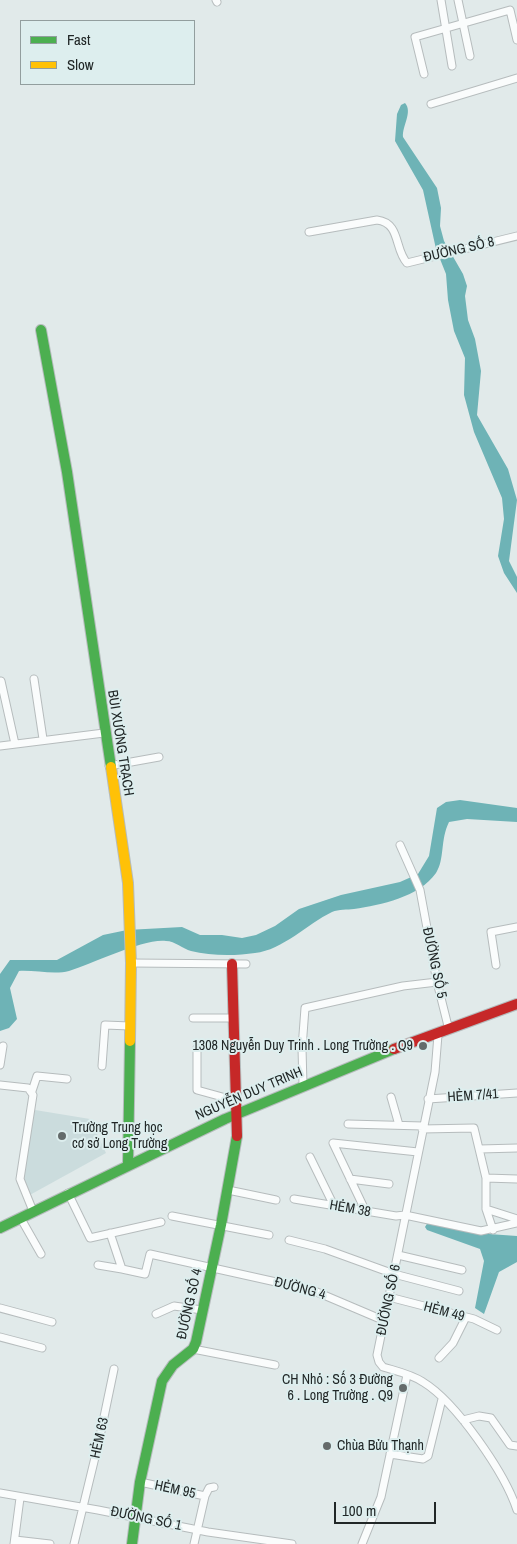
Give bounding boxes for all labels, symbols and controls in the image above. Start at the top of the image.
legend [20,20,195,85]
text: Fast [67,29,90,50]
text: Slow [67,54,94,75]
street label: ĐƯỜNG SỐ 8 [422,234,496,266]
street label: BÙI XƯƠNG TRẠCH [103,689,137,797]
street label: ĐƯỜNG SỐ 5 [418,926,450,1000]
place label: 1308 Nguyễn Duy Trinh . Long Trường . Q9 [192,1038,413,1054]
marker: 1308 Nguyễn Duy Trinh . Long Trường . Q9 [417,1040,429,1052]
street label: NGUYỄN DUY TRINH [193,1064,305,1124]
street label: HẺM 7/41 [447,1086,499,1106]
place label: Trường Trung học cơ sở Long Trường [72,1120,167,1152]
marker: Trường Trung học cơ sở Long Trường [56,1130,68,1142]
street label: HẺM 38 [328,1197,372,1221]
street label: ĐƯỜNG SỐ 6 [373,1263,405,1337]
street label: ĐƯỜNG SỐ 4 [174,1267,206,1341]
street label: ĐƯỜNG 4 [273,1274,327,1304]
street label: HẺM 49 [422,1299,466,1325]
place label: CH Nhỏ : Số 3 Đường 6 . Long Trường . Q9 [282,1372,393,1404]
marker: CH Nhỏ : Số 3 Đường 6 . Long Trường . Q9 [397,1382,409,1394]
street label: HẺM 63 [87,1416,113,1460]
place label: Chùa Bửu Thạnh [337,1438,424,1454]
marker: Chùa Bửu Thạnh [321,1440,333,1452]
street label: HẺM 95 [153,1477,197,1503]
scale bar [337,1492,440,1524]
text: 100 m [342,1500,376,1521]
street label: ĐƯỜNG SỐ 1 [109,1503,183,1535]

